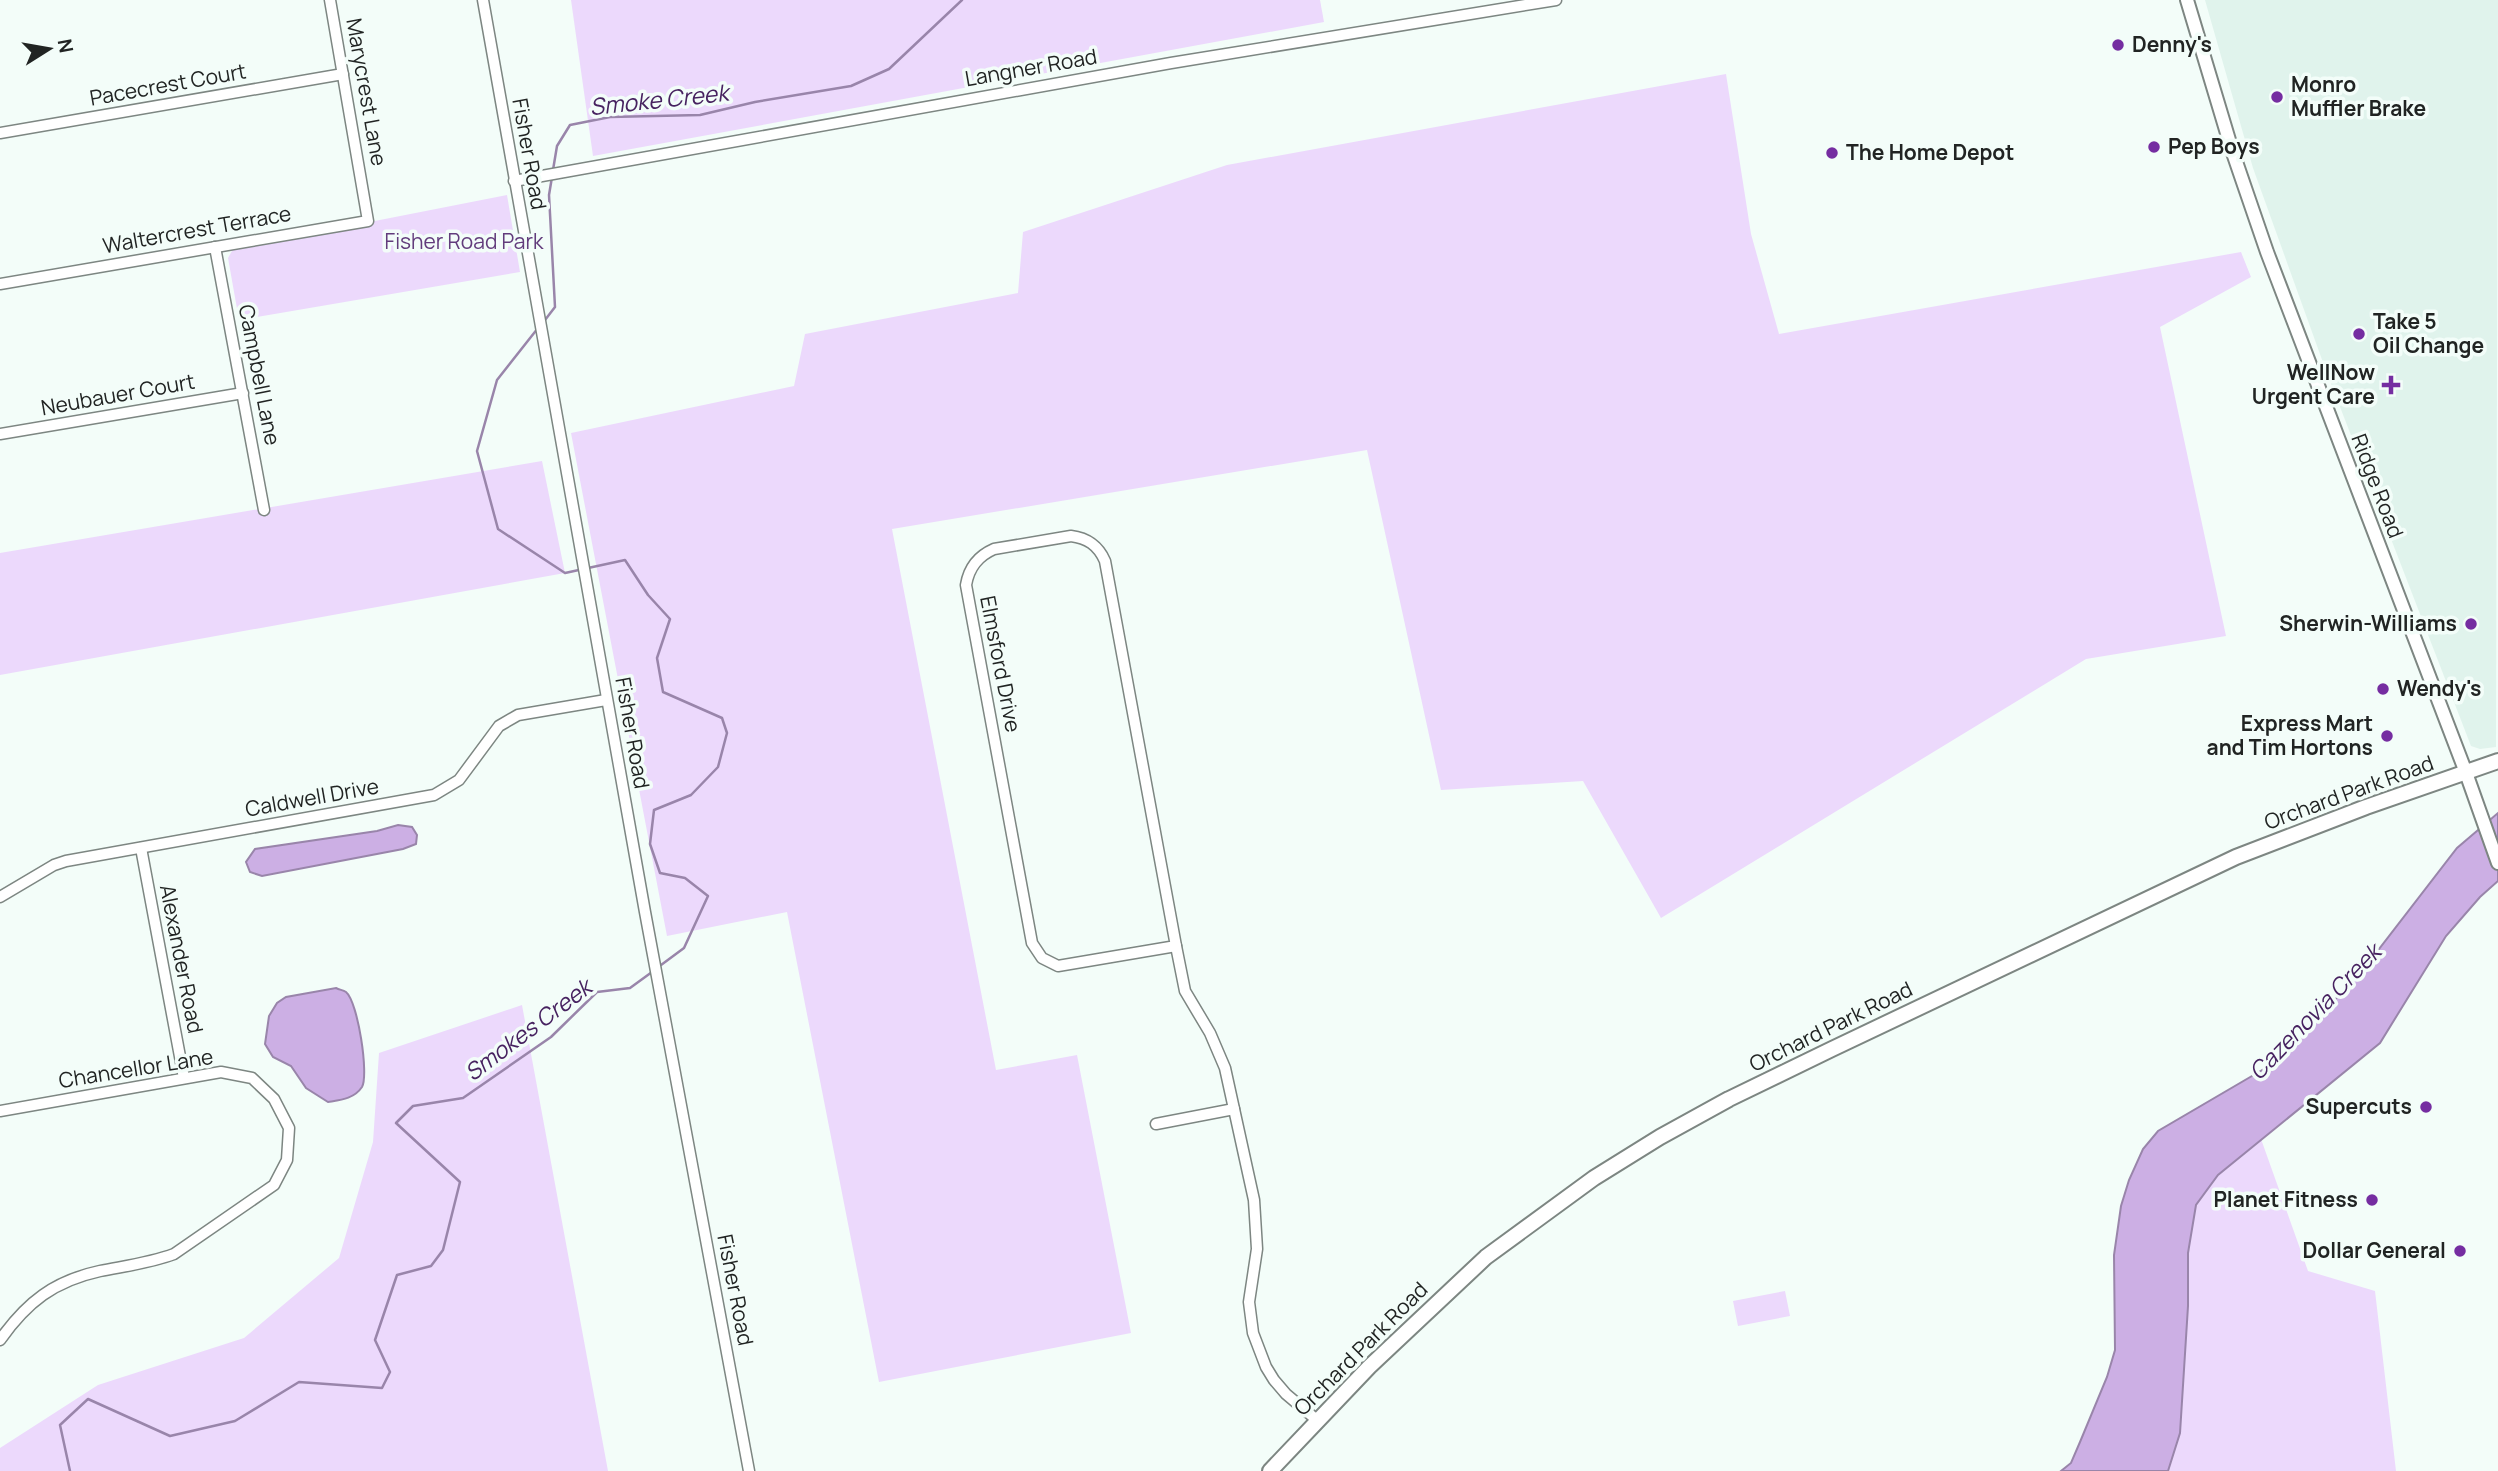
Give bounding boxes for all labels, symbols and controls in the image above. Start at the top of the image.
north arrow [14,14,84,84]
street label: Marycrest Lane [340,16,394,168]
place label: Denny's [2132,30,2212,58]
text: N [52,37,80,55]
marker: Denny's [2110,37,2126,53]
street label: Langner Road [963,42,1099,92]
street label: Pacecrest Court [87,56,248,112]
place label: Monro Muffler Brake [2291,70,2426,122]
water label: Smoke Creek [588,75,733,122]
marker: Monro Muffler Brake [2269,89,2285,105]
street label: Fisher Road [506,96,554,212]
place label: Pep Boys [2168,132,2260,160]
place label: The Home Depot [1846,138,2014,166]
marker: Pep Boys [2146,139,2162,155]
marker: The Home Depot [1824,145,1840,161]
street label: Waltercrest Terrace [100,199,293,259]
park label: Fisher Road Park [385,227,544,255]
street label: Campbell Lane [233,302,287,448]
place label: Take 5 Oil Change [2373,307,2484,359]
marker: Take 5 Oil Change [2351,326,2367,342]
place label: WellNow Urgent Care [2252,358,2375,410]
street label: Neubauer Court [39,367,197,421]
marker: WellNow Urgent Care [2381,375,2401,395]
street label: Ridge Road [2345,430,2411,542]
street label: Elmsford Drive [974,593,1028,734]
place label: Sherwin-Williams [2279,609,2457,637]
marker: Sherwin-Williams [2463,616,2479,632]
place label: Wendy's [2397,674,2481,702]
street label: Fisher Road [609,675,657,791]
marker: Wendy's [2375,681,2391,697]
place label: Express Mart and Tim Hortons [2207,709,2373,761]
marker: Express Mart and Tim Hortons [2379,728,2395,744]
street label: Orchard Park Road [2260,748,2437,836]
street label: Caldwell Drive [243,771,381,823]
street label: Alexander Road [154,882,210,1036]
water label: Cazenovia Creek [2241,934,2390,1086]
water label: Smokes Creek [457,969,600,1088]
street label: Orchard Park Road [1744,974,1917,1078]
street label: Chancellor Lane [57,1042,215,1094]
place label: Supercuts [2306,1092,2412,1120]
marker: Supercuts [2418,1099,2434,1115]
place label: Planet Fitness [2213,1185,2358,1213]
marker: Planet Fitness [2364,1192,2380,1208]
street label: Fisher Road [711,1232,760,1348]
place label: Dollar General [2302,1236,2446,1264]
marker: Dollar General [2452,1243,2468,1259]
street label: Orchard Park Road [1287,1275,1433,1421]

